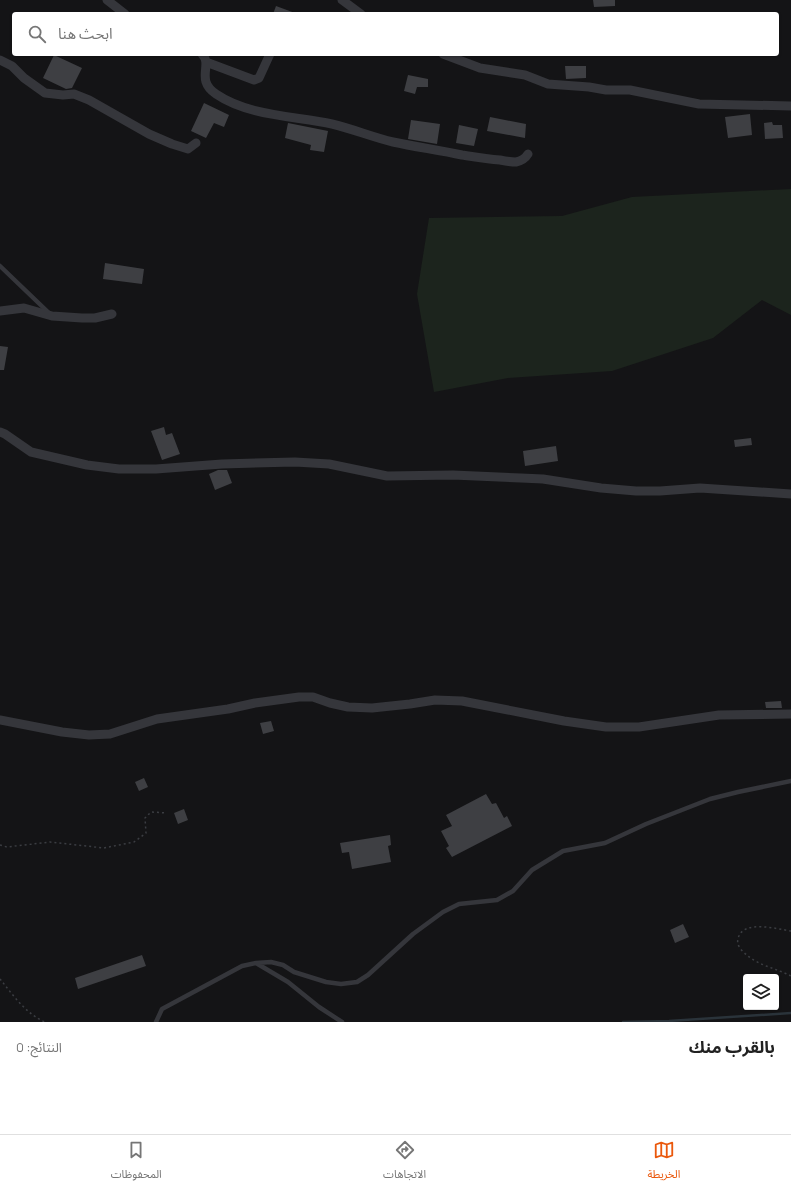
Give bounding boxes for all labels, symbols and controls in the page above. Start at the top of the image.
search box [12,12,779,56]
icon: search [26,23,48,45]
text: ابحث هنا [58,23,113,44]
map controls [743,974,779,1010]
button: layers [743,974,779,1010]
text: بالقرب منك [689,1035,775,1058]
text: النتائج: 0 [16,1038,62,1056]
tab: المحفوظات [111,1139,162,1186]
tab: الاتجاهات [383,1139,426,1186]
tab: الخريطة [647,1139,680,1186]

